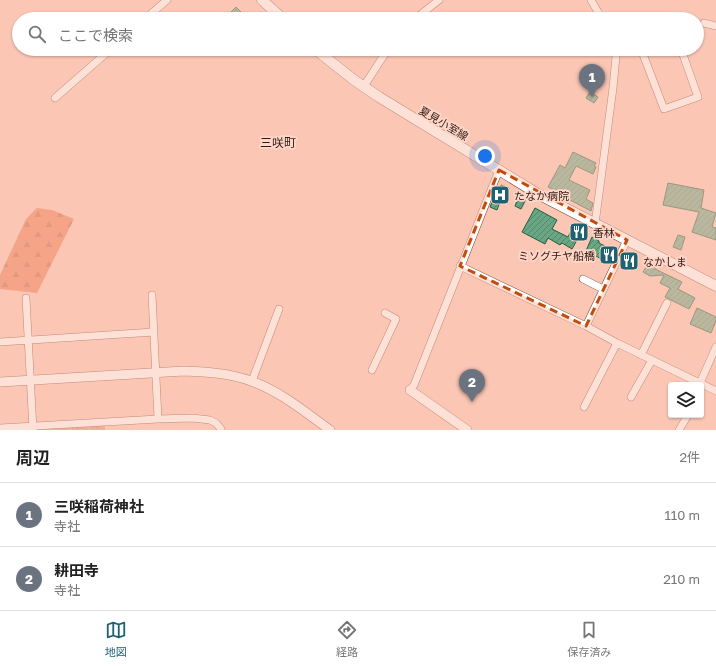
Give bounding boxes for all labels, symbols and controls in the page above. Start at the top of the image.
search box [12,12,704,56]
icon: search [26,23,48,45]
text: ここで検索 [58,26,133,44]
pin: 1 [579,64,605,97]
street label: 夏見小室線 [417,103,471,143]
district label: 三咲町 [260,135,296,150]
your location [475,146,495,166]
hospital icon: たなか病院 [489,184,511,206]
place label: たなか病院 [514,189,569,202]
restaurant icon: 香林 [568,221,590,243]
place label: 香林 [593,226,615,239]
restaurant icon: ミソグチヤ船橋 [598,244,620,266]
place label: ミソグチヤ船橋 [518,249,595,262]
restaurant icon: なかしま [618,250,640,272]
place label: なかしま [643,255,687,268]
pin: 2 [459,369,485,402]
map controls [668,382,704,418]
button: layers [668,382,704,418]
text: 周辺 [16,447,50,468]
text: 2件 [679,449,700,465]
text: 三咲稲荷神社 [54,497,144,515]
text: 1 [26,507,32,523]
text: 110 m [665,507,700,523]
text: 寺社 [54,518,80,534]
text: 耕田寺 [54,561,99,579]
text: 2 [25,571,33,587]
text: 210 m [663,571,700,587]
text: 寺社 [54,582,80,598]
tab: 地図 [105,619,127,659]
tab: 経路 [336,619,358,659]
tab: 保存済み [567,619,611,659]

